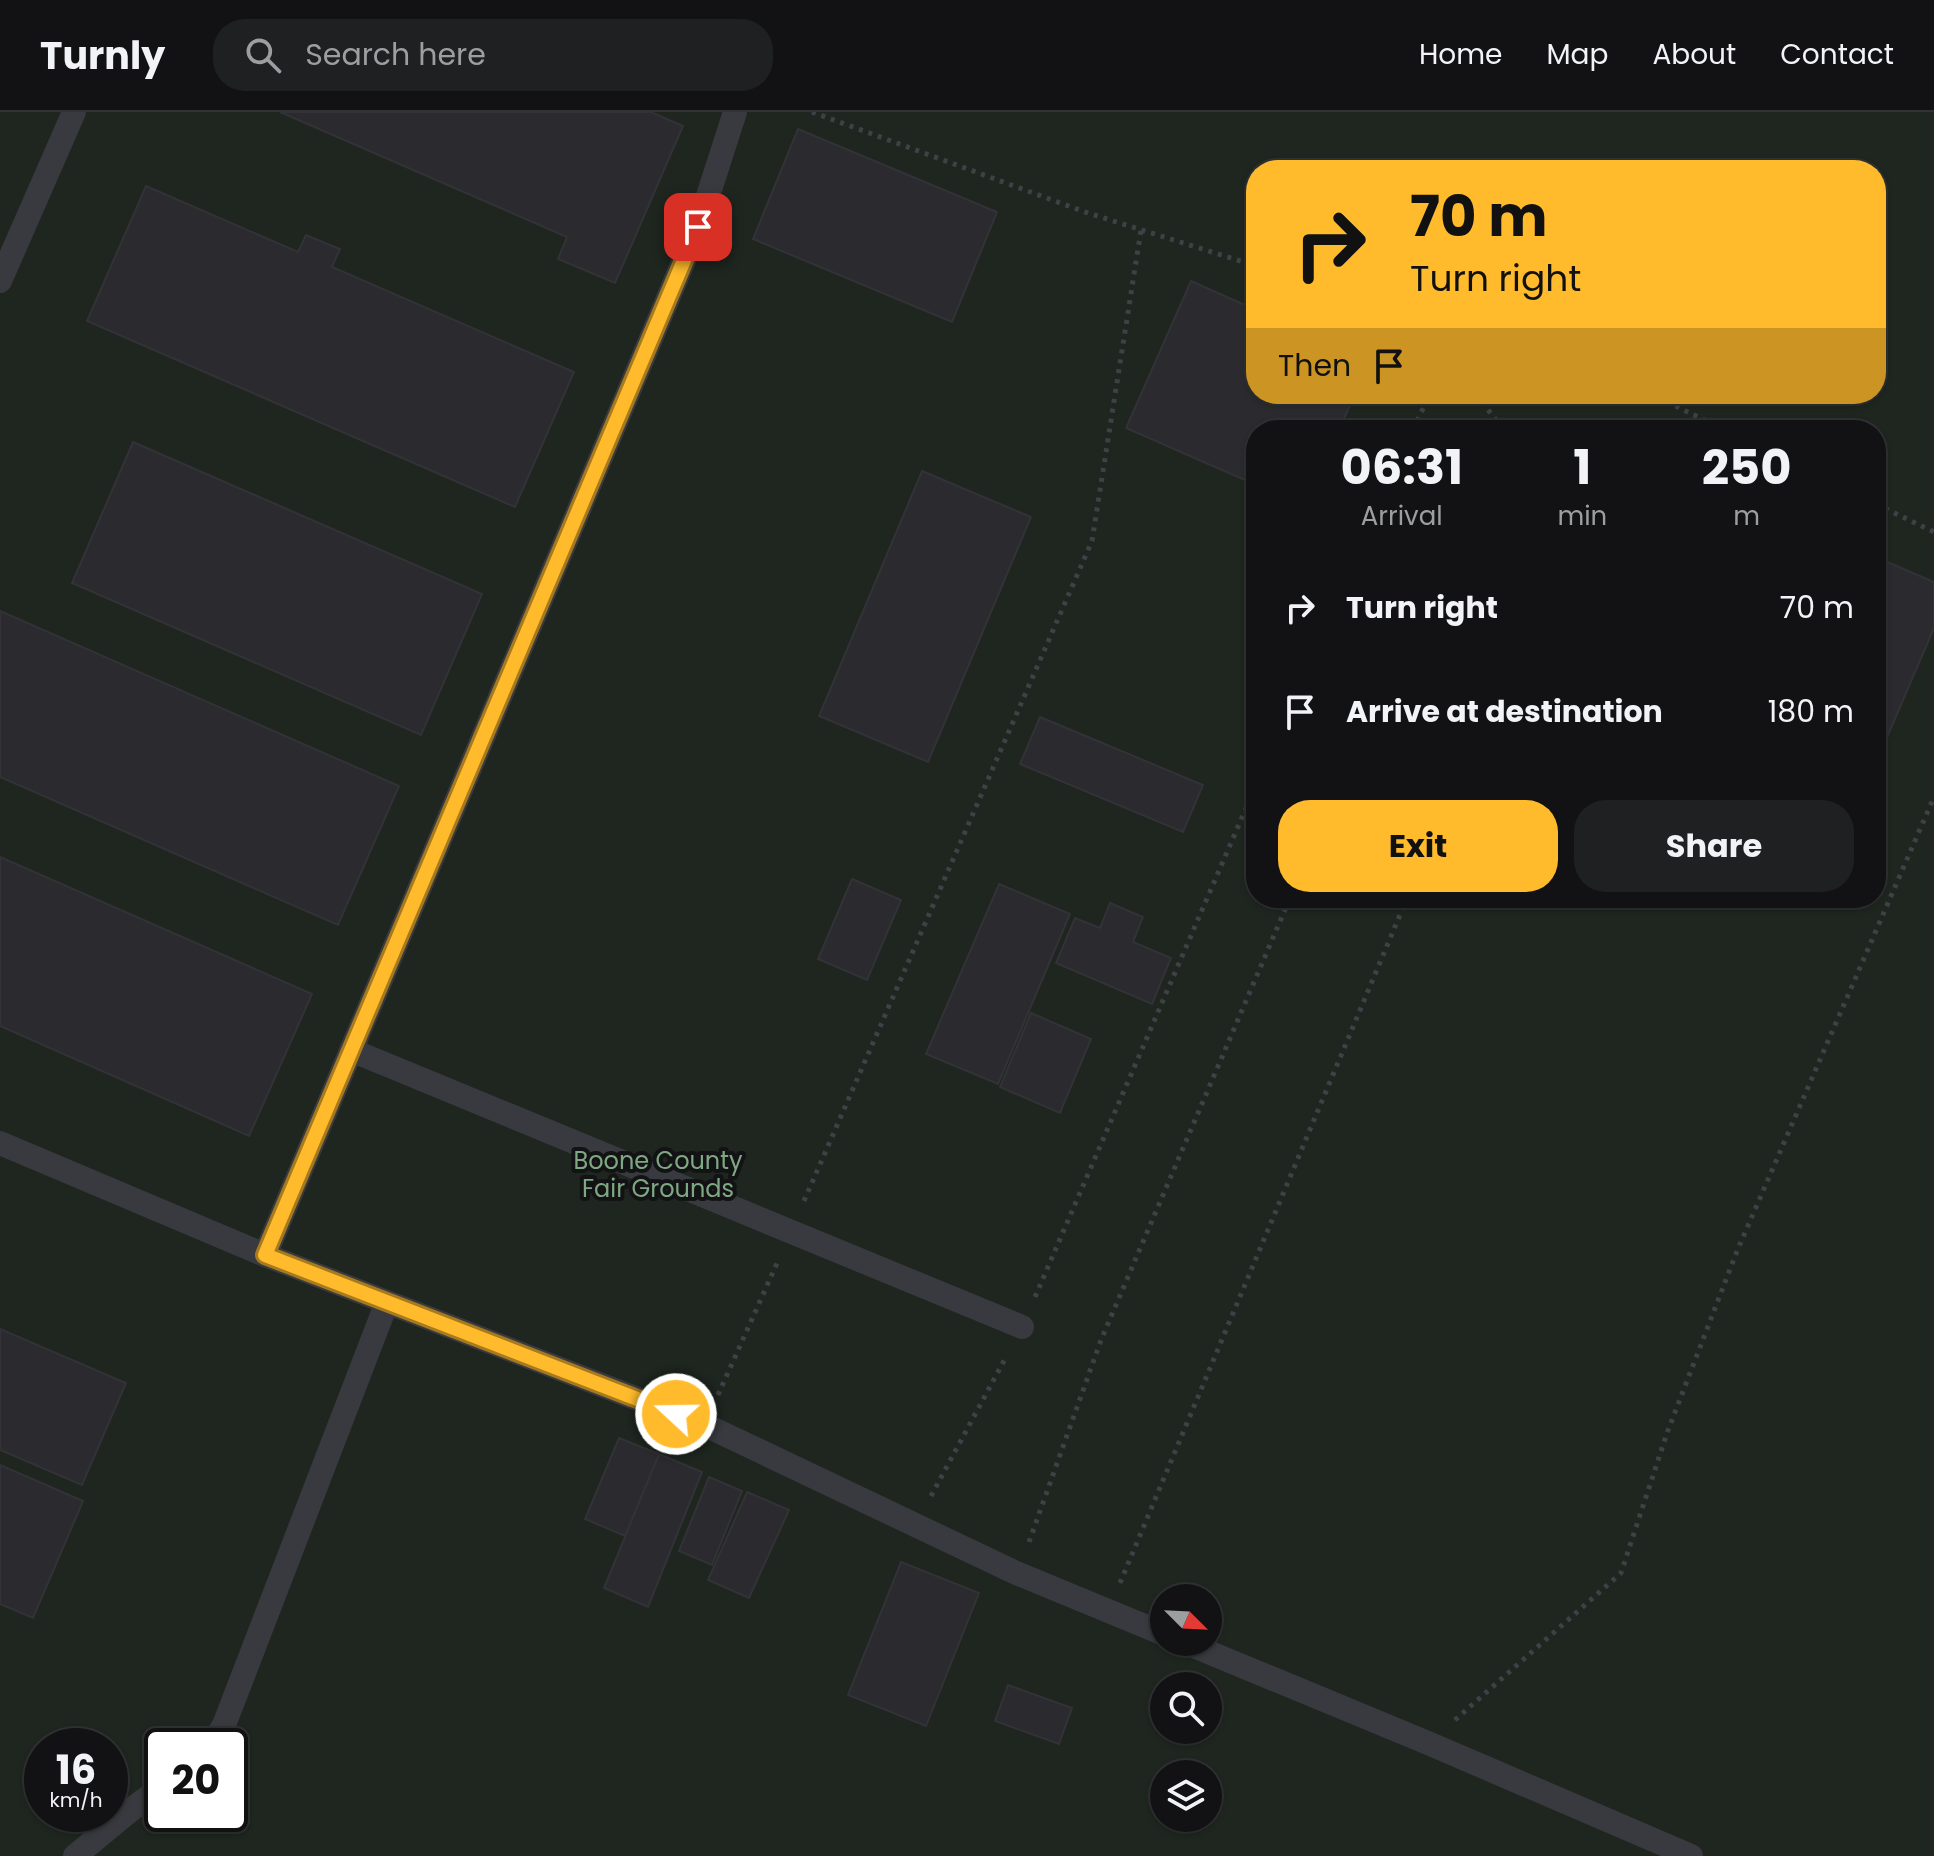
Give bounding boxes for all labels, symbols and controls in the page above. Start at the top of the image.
search box [213,19,773,91]
text: Turnly [40,29,165,82]
icon: search [241,33,285,77]
text: Search here [305,33,486,76]
text: Home [1419,35,1502,74]
text: Map [1546,35,1608,74]
text: About [1652,35,1736,74]
text: Contact [1780,35,1894,74]
text: 70 m [1410,177,1548,256]
icon: right [1278,192,1382,296]
pin [664,193,732,261]
icon: arrive [676,205,720,249]
text: Turn right [1410,253,1581,304]
text: Then [1278,344,1351,387]
icon: arrive [1367,344,1411,388]
text: 06:31 [1340,434,1463,501]
text: 1 [1573,434,1591,501]
text: 250 [1702,434,1792,501]
text: Arrival [1361,498,1443,534]
text: min [1557,498,1607,534]
text: m [1733,498,1760,534]
icon: right [1278,586,1322,630]
text: Turn right [1346,586,1498,629]
text: 70 m [1780,586,1854,629]
icon: arrive [1278,690,1322,734]
text: Arrive at destination [1346,690,1663,733]
text: 180 m [1768,690,1854,733]
button: Exit [1278,800,1558,892]
button: Share [1574,800,1854,892]
park label: Boone County Fair Grounds [574,1144,743,1205]
position arrow [634,1372,718,1456]
north arrow [1150,1584,1222,1656]
map controls [1150,1584,1222,1832]
button: search [1150,1672,1222,1744]
speed limit sign: 20 [144,1728,248,1832]
text: 16 [56,1742,96,1798]
button: layers [1150,1760,1222,1832]
text: km/h [49,1786,103,1814]

